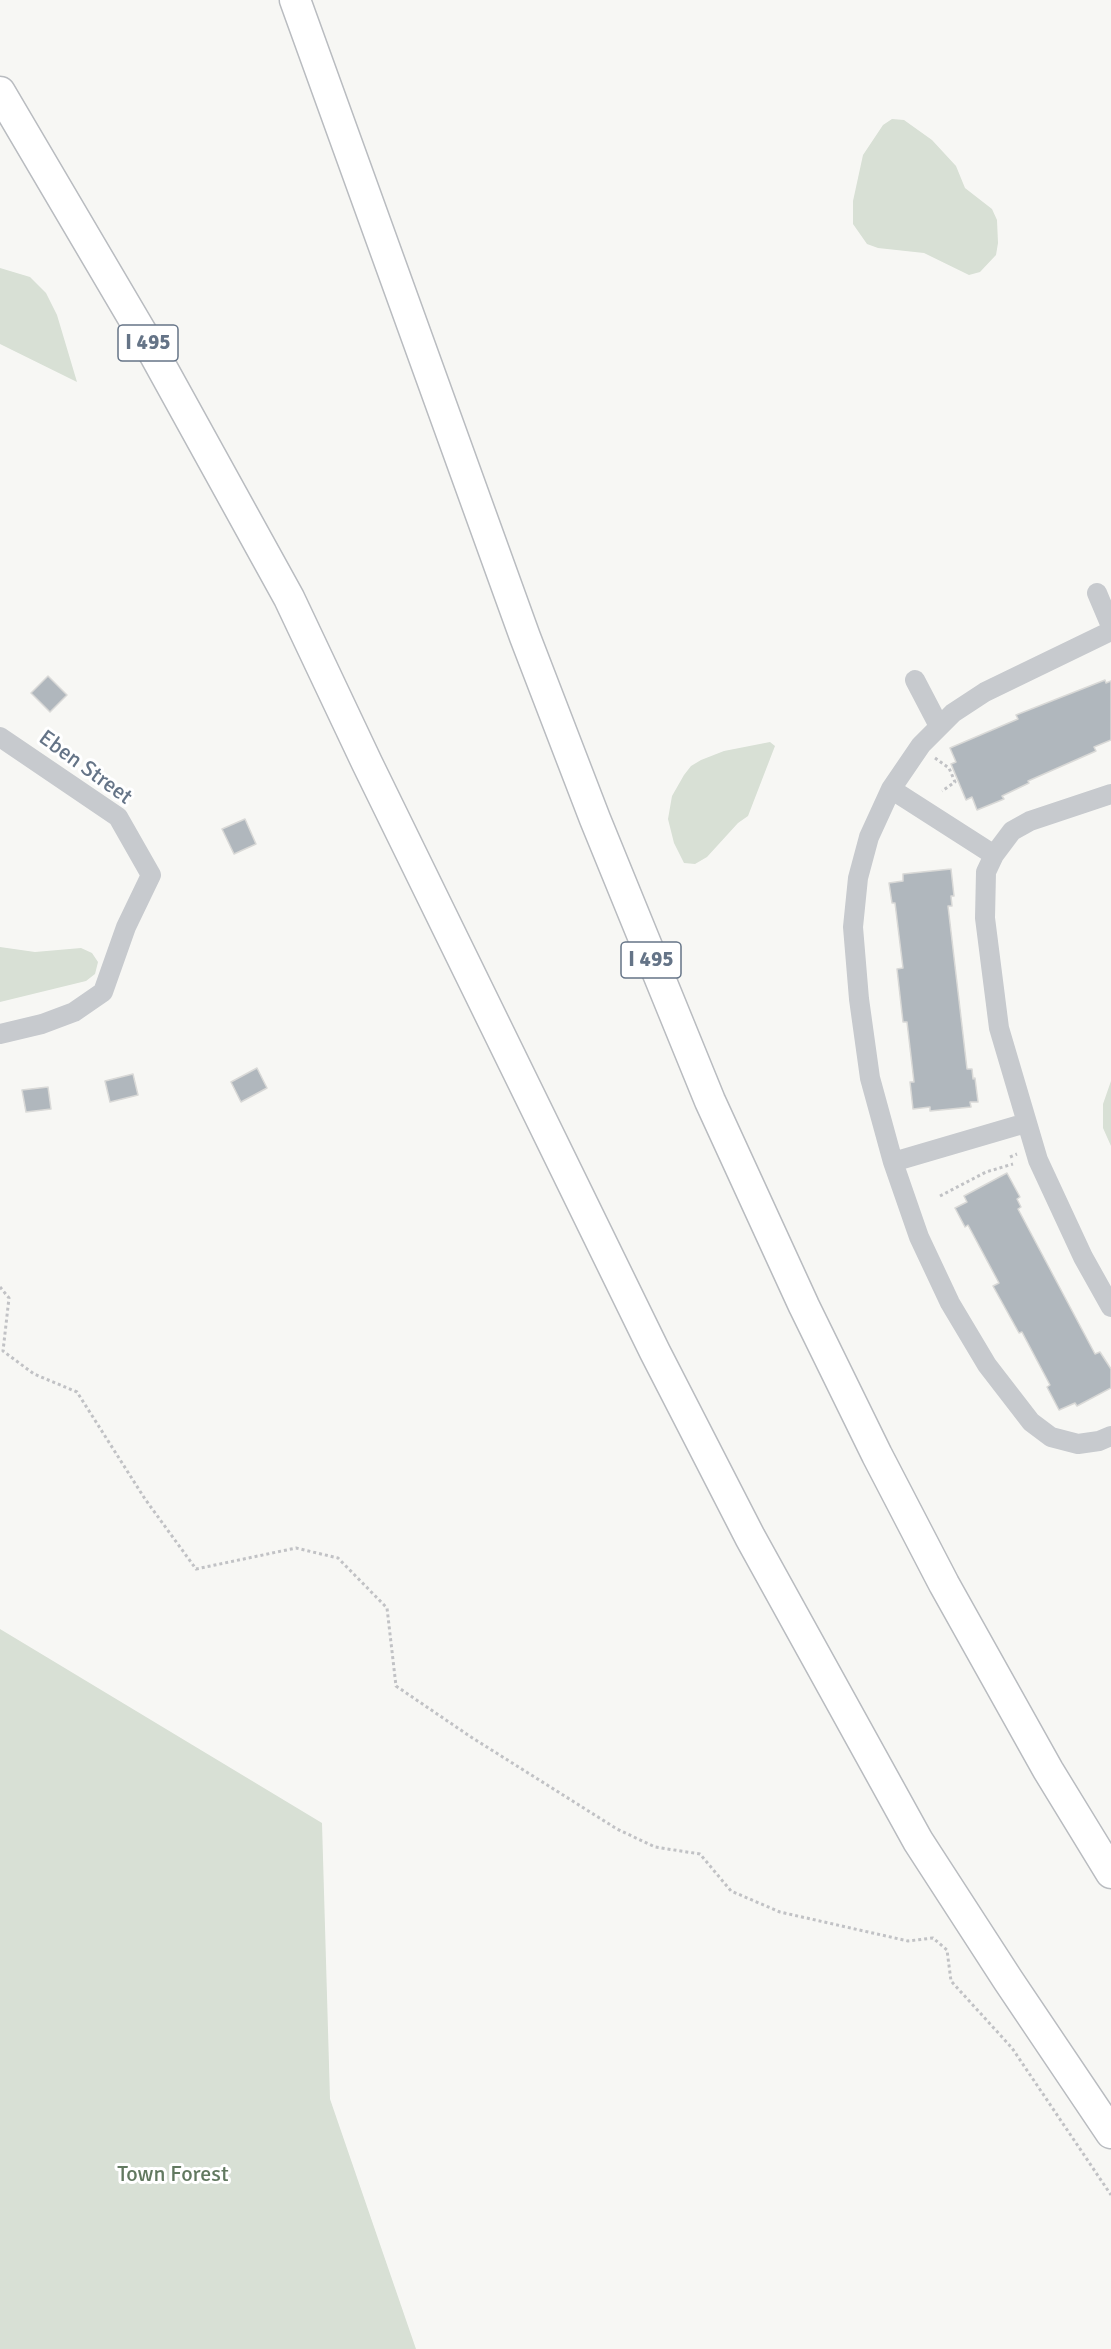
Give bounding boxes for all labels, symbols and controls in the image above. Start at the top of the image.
road number: I 495 [118,325,178,361]
street label: Eben Street [33,725,137,811]
road number: I 495 [621,942,681,978]
park label: Town Forest [117,2162,229,2188]

